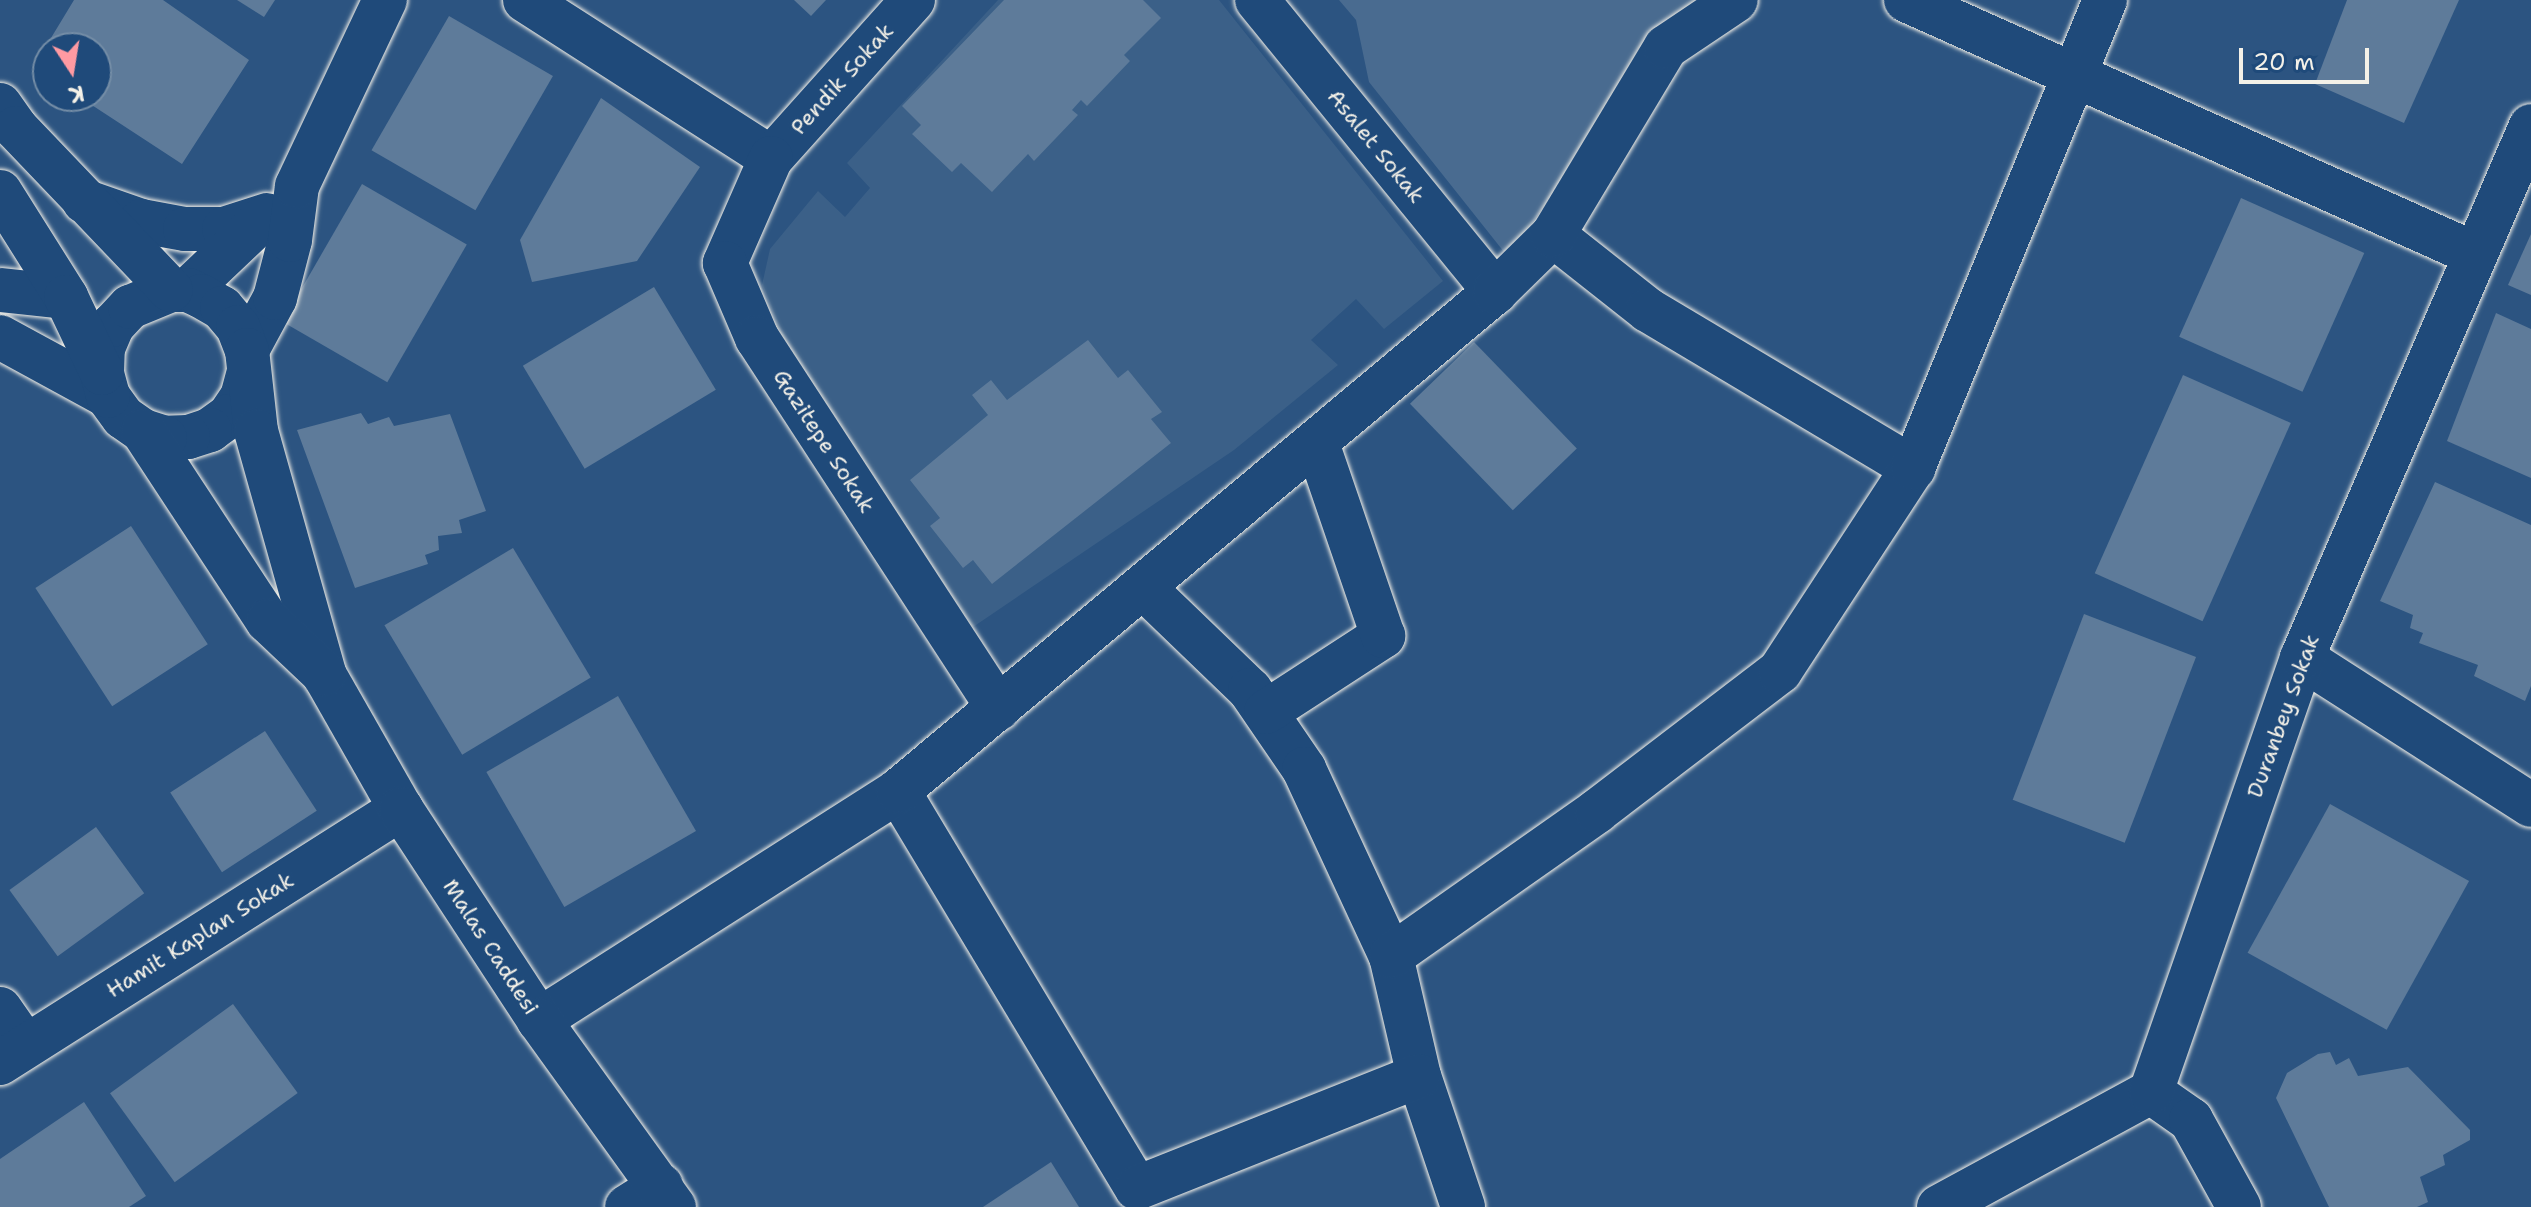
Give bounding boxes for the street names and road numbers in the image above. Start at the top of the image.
street label: Pendik Sokak [785,18,899,140]
street label: Asalet Sokak [1322,84,1430,208]
street label: Gazitepe Sokak [768,364,880,518]
street label: Duranbey Sokak [2241,631,2325,801]
street label: Hamit Kaplan Sokak [102,867,298,1003]
street label: Malas Caddesi [437,874,545,1020]

